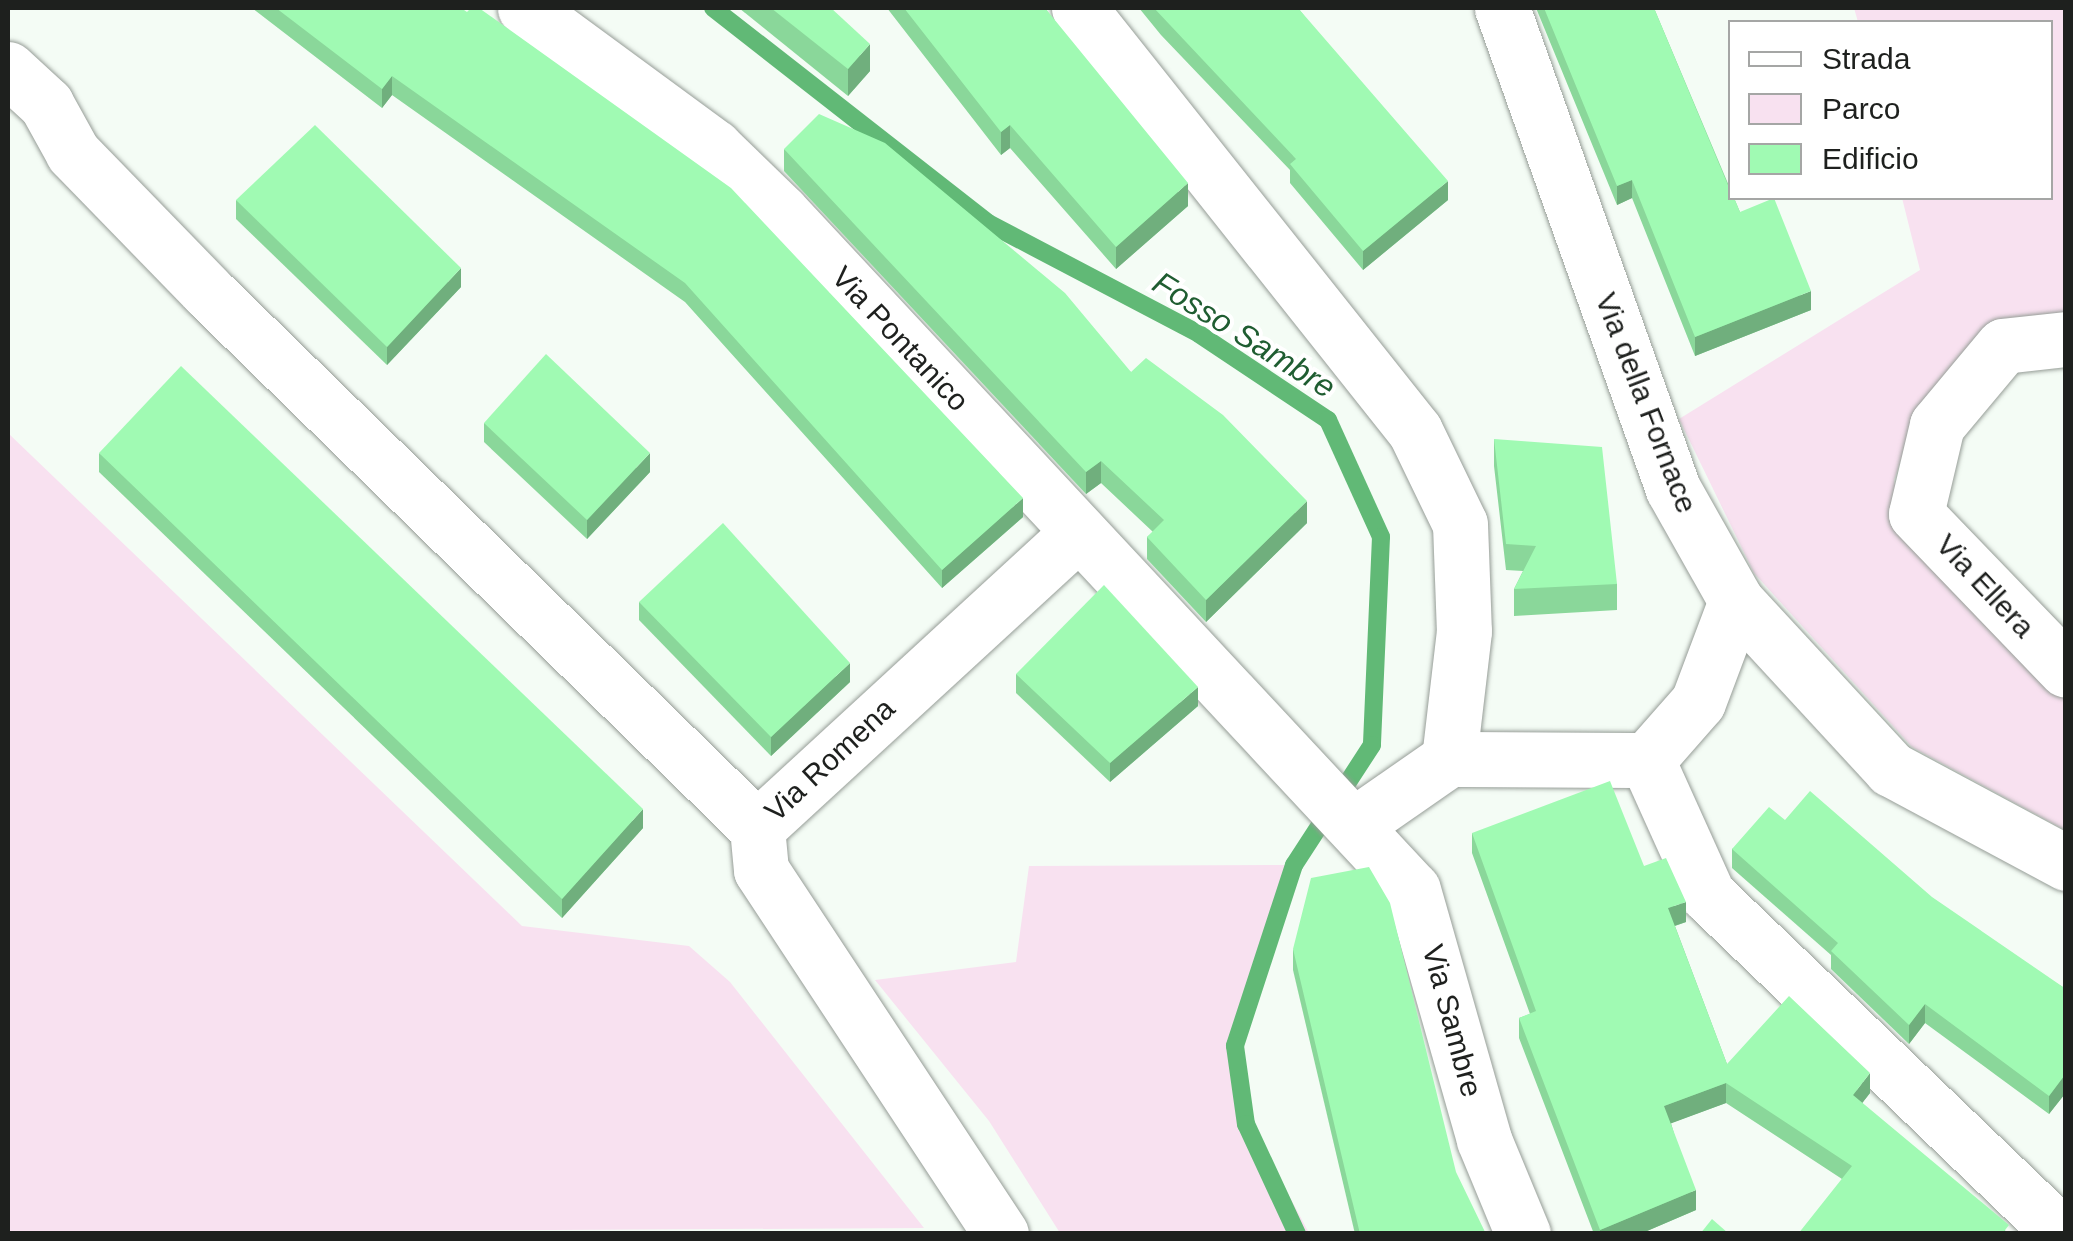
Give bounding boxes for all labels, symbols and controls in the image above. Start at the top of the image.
legend [1728,20,2053,200]
text: Strada [1822,42,1910,75]
text: Parco [1822,92,1900,125]
text: Edificio [1822,142,1919,175]
street label: Via Pontanico [824,259,976,419]
water label: Fosso Sambre [1146,264,1342,406]
street label: Via della Fornace [1587,288,1705,518]
street label: Via Ellera [1928,527,2042,645]
street label: Via Romena [758,691,902,829]
street label: Via Sambre [1414,941,1490,1101]

